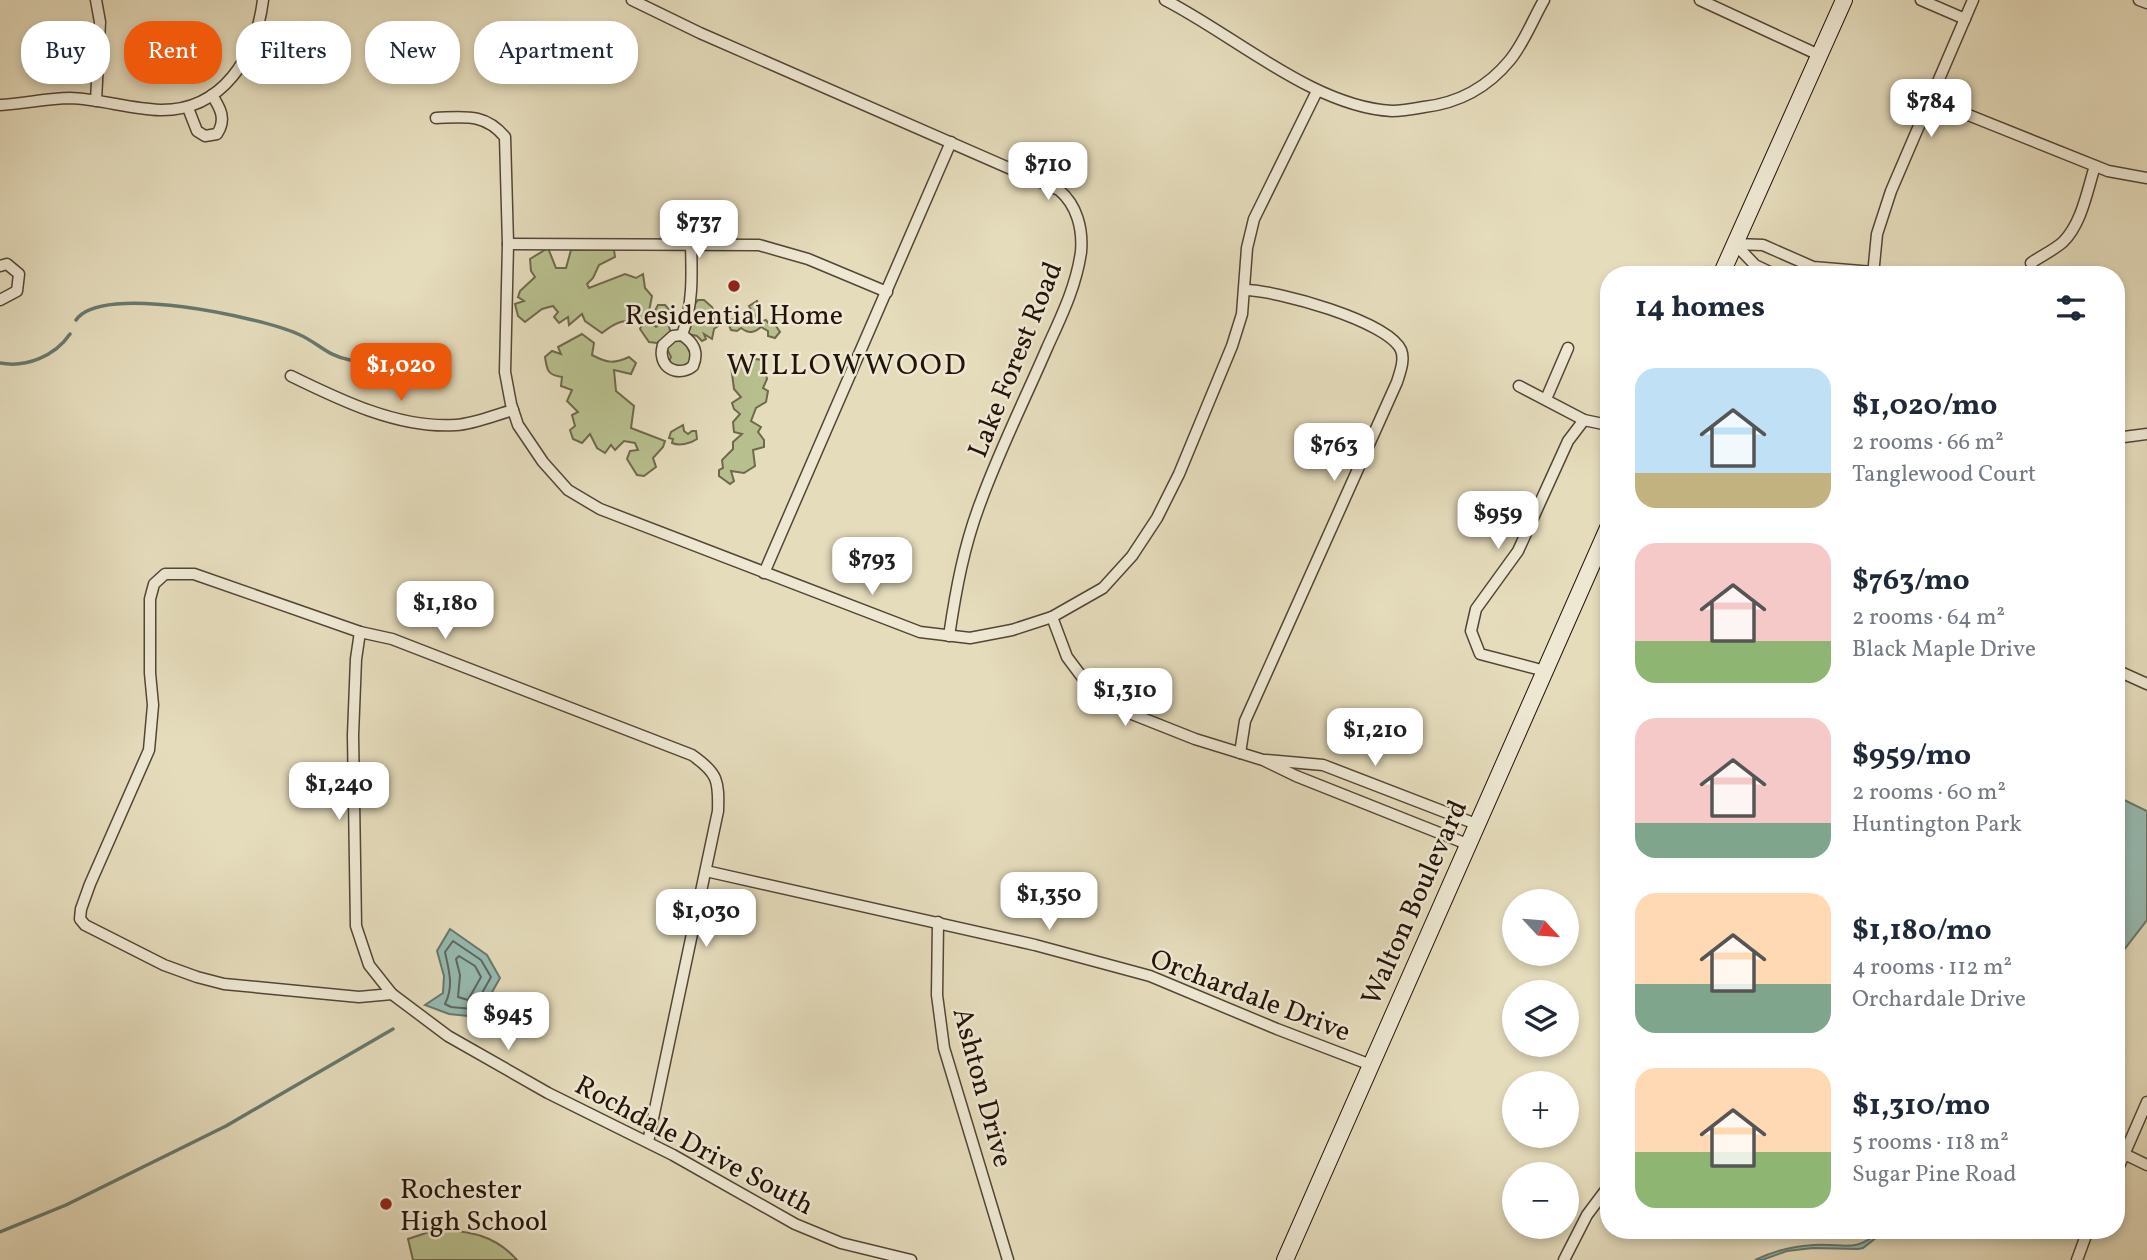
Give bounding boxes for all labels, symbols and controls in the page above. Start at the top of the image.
chip: Buy [21,21,110,84]
chip: Rent [124,21,222,84]
chip: Filters [236,21,351,84]
chip: New [365,21,460,84]
chip: Apartment [474,21,638,84]
pin: $784 [1890,80,1972,139]
text: $784 [1906,86,1956,118]
pin: $710 [1007,142,1089,202]
text: $710 [1024,149,1072,181]
pin: $737 [658,201,740,260]
text: $737 [676,207,722,239]
street label: Lake Forest Road [959,256,1073,464]
marker: Residential Home [726,278,742,294]
text: 14 homes [1635,287,1765,329]
icon: filters [2052,289,2090,327]
place label: Residential Home [625,297,843,336]
pin: $1,020 [344,344,458,403]
district label: WILLOWWOOD [726,345,968,387]
text: $1,020 [367,350,435,382]
text: $1,020/mo [1852,385,1997,427]
icon: home [1691,396,1775,480]
pin: $763 [1293,424,1375,483]
text: 2 rooms · 66 m² [1852,427,2004,459]
text: $763 [1310,430,1358,462]
text: Tanglewood Court [1852,459,2036,491]
pin: $959 [1457,491,1539,551]
text: $959 [1474,498,1522,530]
pin: $793 [831,538,913,597]
text: $793 [848,544,896,576]
text: $763/mo [1852,560,1970,602]
icon: home [1691,571,1775,655]
pin: $1,180 [388,582,502,641]
text: $1,180 [413,588,477,620]
text: 2 rooms · 64 m² [1852,602,2005,634]
text: Black Maple Drive [1852,634,2036,666]
pin: $1,310 [1068,668,1182,728]
text: $1,310 [1093,675,1157,707]
pin: $1,210 [1318,708,1432,768]
text: $1,210 [1343,715,1407,747]
text: $959/mo [1852,735,1971,777]
icon: home [1691,746,1775,830]
pin: $1,240 [282,762,396,822]
text: $1,240 [305,769,373,801]
text: 2 rooms · 60 m² [1852,777,2006,809]
street label: Walton Boulevard [1353,794,1478,1012]
text: Huntington Park [1852,809,2022,841]
pin: $1,350 [992,872,1106,932]
text: $1,350 [1016,879,1082,911]
north arrow [1502,889,1578,966]
map controls [1502,889,1579,1239]
pin: $1,030 [649,890,763,949]
text: $1,030 [672,896,740,928]
text: $1,180/mo [1852,910,1992,952]
icon: home [1691,921,1775,1005]
street label: Orchardale Drive [1144,940,1356,1052]
text: 4 rooms · 112 m² [1852,952,2012,984]
button: layers [1502,980,1579,1057]
text: Orchardale Drive [1852,984,2026,1016]
pin: $945 [467,992,549,1052]
text: $945 [483,999,533,1031]
street label: Ashton Drive [942,1004,1022,1172]
street label: Rochdale Drive South [567,1067,820,1226]
button: + [1502,1071,1579,1148]
text: $1,310/mo [1852,1085,1990,1127]
icon: home [1691,1096,1775,1180]
text: 5 rooms · 118 m² [1852,1127,2009,1159]
text: Sugar Pine Road [1852,1159,2017,1191]
button: − [1502,1162,1579,1239]
place label: Rochester High School [400,1171,548,1242]
marker: Rochester High School [378,1196,394,1212]

